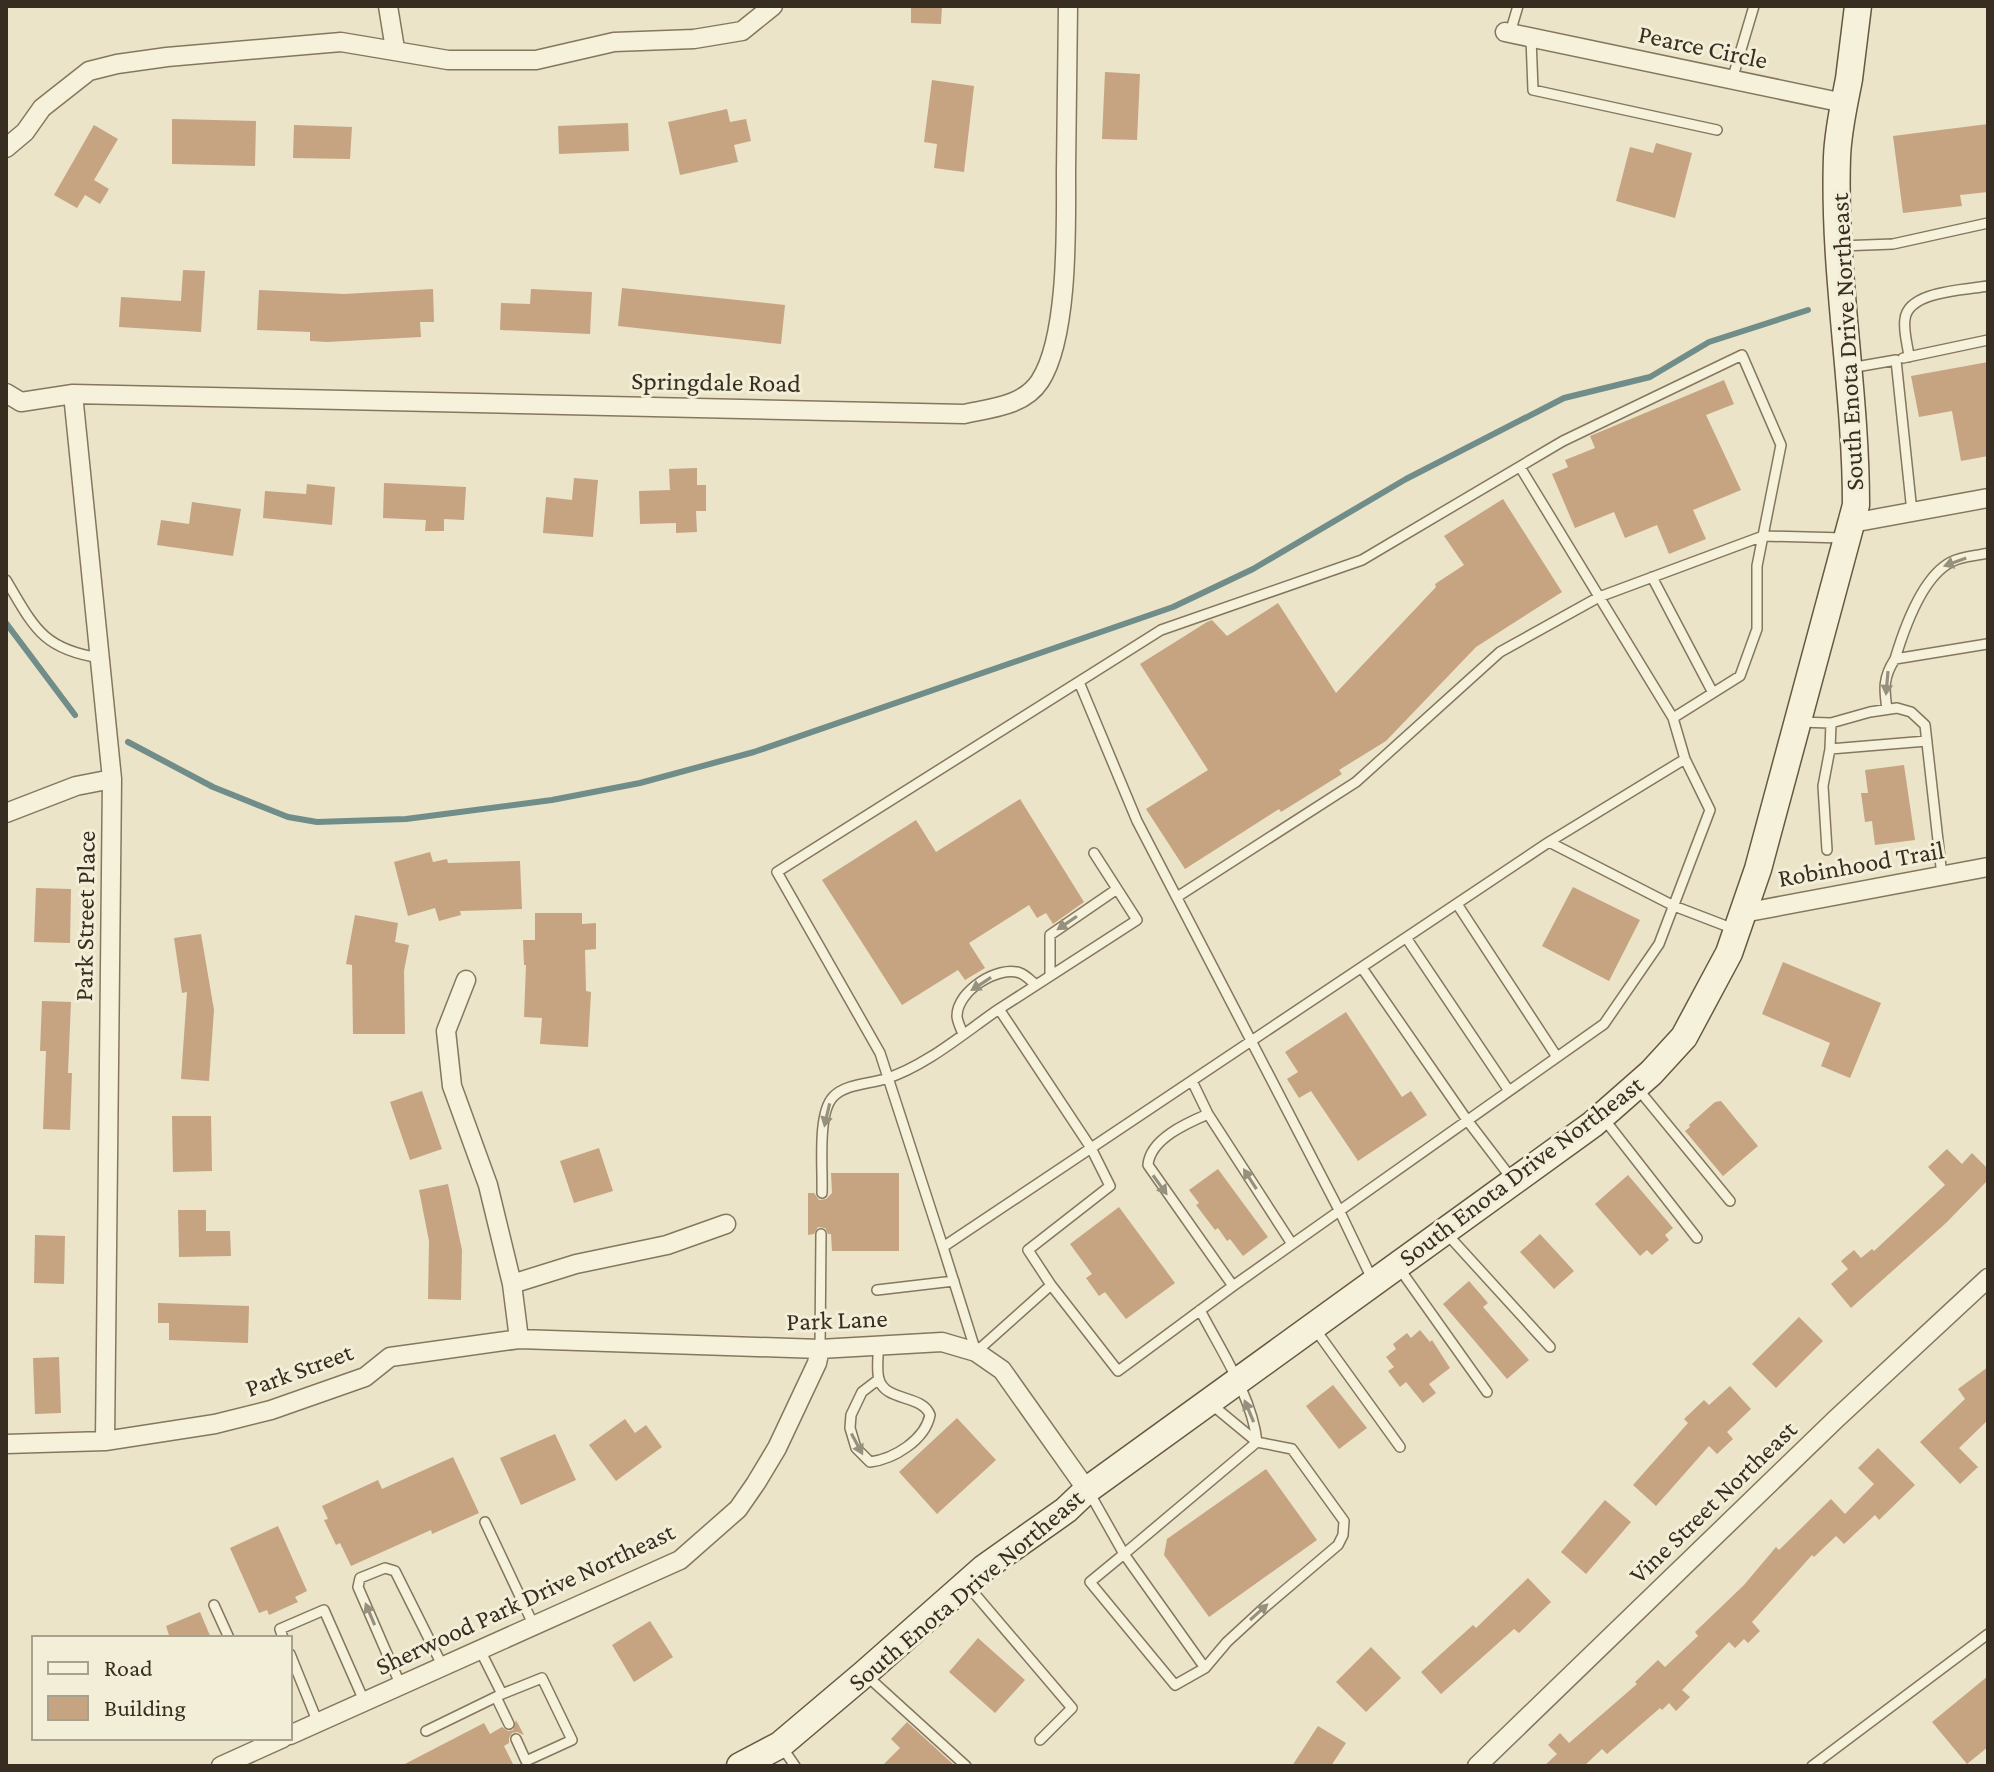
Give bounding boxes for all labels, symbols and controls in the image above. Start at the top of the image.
street label: Pearce Circle [1636,19,1770,75]
street label: South Enota Drive Northeast [1825,192,1869,492]
street label: Springdale Road [631,366,801,398]
one-way arrow [1943,556,1967,569]
one-way arrow [1880,671,1893,696]
street label: Park Street Place [69,830,101,1002]
street label: Robinhood Trail [1776,835,1946,893]
one-way arrow [1056,916,1077,931]
one-way arrow [971,976,992,991]
street label: South Enota Drive Northeast [1393,1070,1649,1272]
one-way arrow [820,1103,833,1128]
one-way arrow [1243,1168,1258,1190]
one-way arrow [1152,1175,1168,1195]
street label: Park Lane [786,1304,888,1336]
street label: Park Street [241,1337,357,1403]
one-way arrow [1243,1399,1256,1423]
street label: Vine Street Northeast [1623,1414,1803,1589]
one-way arrow [850,1433,864,1456]
street label: South Enota Drive Northeast [843,1483,1090,1697]
street label: Sherwood Park Drive Northeast [371,1517,679,1681]
one-way arrow [363,1603,376,1626]
one-way arrow [1250,1604,1269,1622]
legend [32,1636,292,1740]
text: Road [104,1654,153,1681]
text: Building [104,1694,186,1721]

